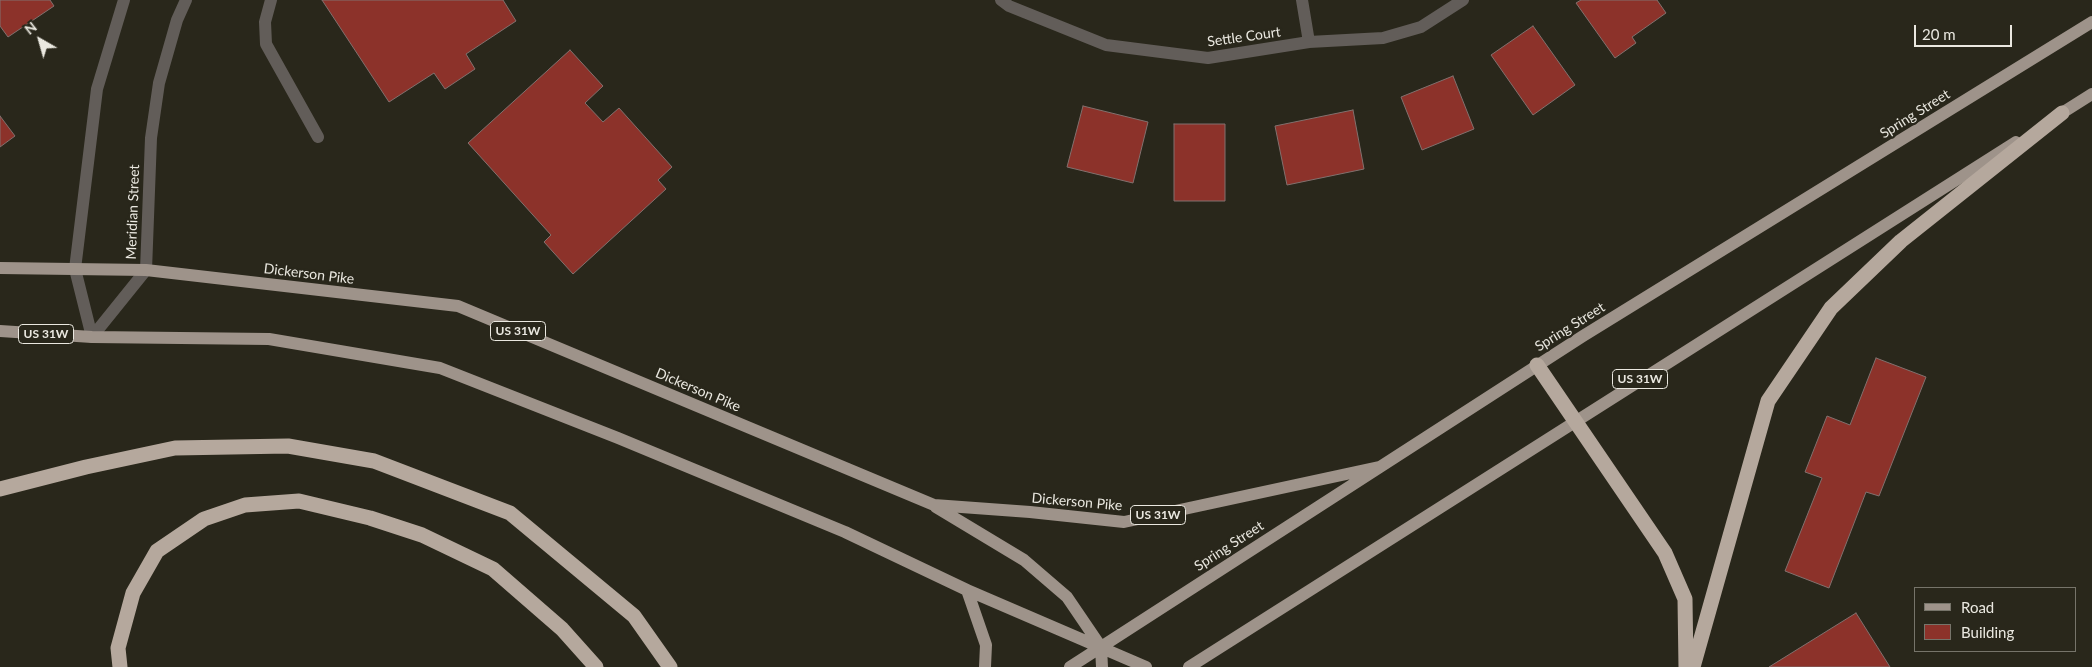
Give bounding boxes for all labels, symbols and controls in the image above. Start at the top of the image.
north arrow [15,15,65,65]
scale bar [1917,15,2014,47]
text: N [21,18,40,38]
street label: Settle Court [1206,24,1282,50]
text: 20 m [1922,25,1956,43]
street label: Spring Street [1877,86,1953,142]
street label: Meridian Street [123,164,143,260]
street label: Dickerson Pike [263,260,355,288]
street label: Spring Street [1532,299,1608,355]
road number: US 31W [490,322,546,341]
road number: US 31W [18,324,74,344]
street label: Dickerson Pike [653,365,743,415]
road number: US 31W [1612,369,1668,388]
street label: Dickerson Pike [1031,490,1123,514]
road number: US 31W [1130,506,1186,524]
street label: Spring Street [1191,517,1267,575]
legend [1914,587,2077,652]
text: Road [1961,598,1994,616]
text: Building [1961,623,2014,641]

